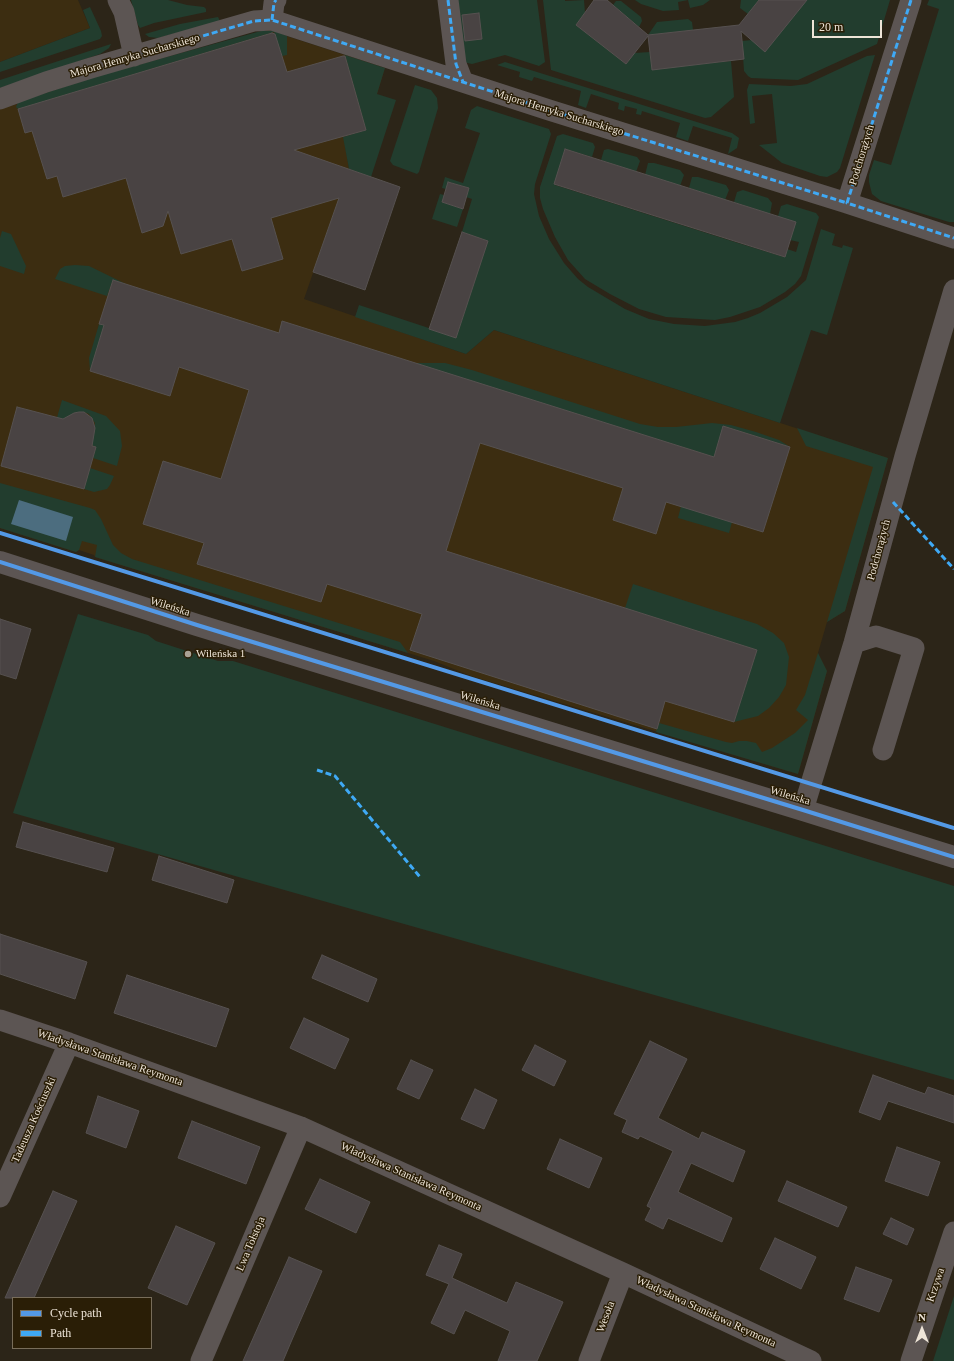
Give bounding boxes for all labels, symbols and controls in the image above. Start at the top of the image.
scale bar [814,12,884,38]
text: 20 m [819,20,843,34]
street label: Majora Henryka Sucharskiego [69,31,201,81]
street label: Majora Henryka Sucharskiego [493,87,625,139]
street label: Podchorążych [847,123,877,187]
street label: Podchorążych [865,518,893,582]
street label: Wileńska [148,594,192,620]
place label: Wileńska 1 [196,647,245,661]
marker: Wileńska 1 [183,649,193,659]
street label: Wileńska [458,689,502,713]
street label: Wileńska [768,784,812,808]
street label: Władysława Stanisława Reymonta [36,1027,184,1089]
street label: Tadeusza Kościuszki [9,1075,59,1165]
street label: Władysława Stanisława Reymonta [339,1140,483,1214]
street label: Lwa Tołstoja [234,1215,268,1273]
street label: Krzywa [924,1266,948,1304]
street label: Władysława Stanisława Reymonta [634,1274,778,1350]
legend [12,1297,152,1349]
street label: Wesoła [594,1300,618,1334]
text: Cycle path [50,1306,102,1320]
north arrow [902,1309,942,1349]
text: N [918,1311,926,1323]
text: Path [50,1326,71,1340]

